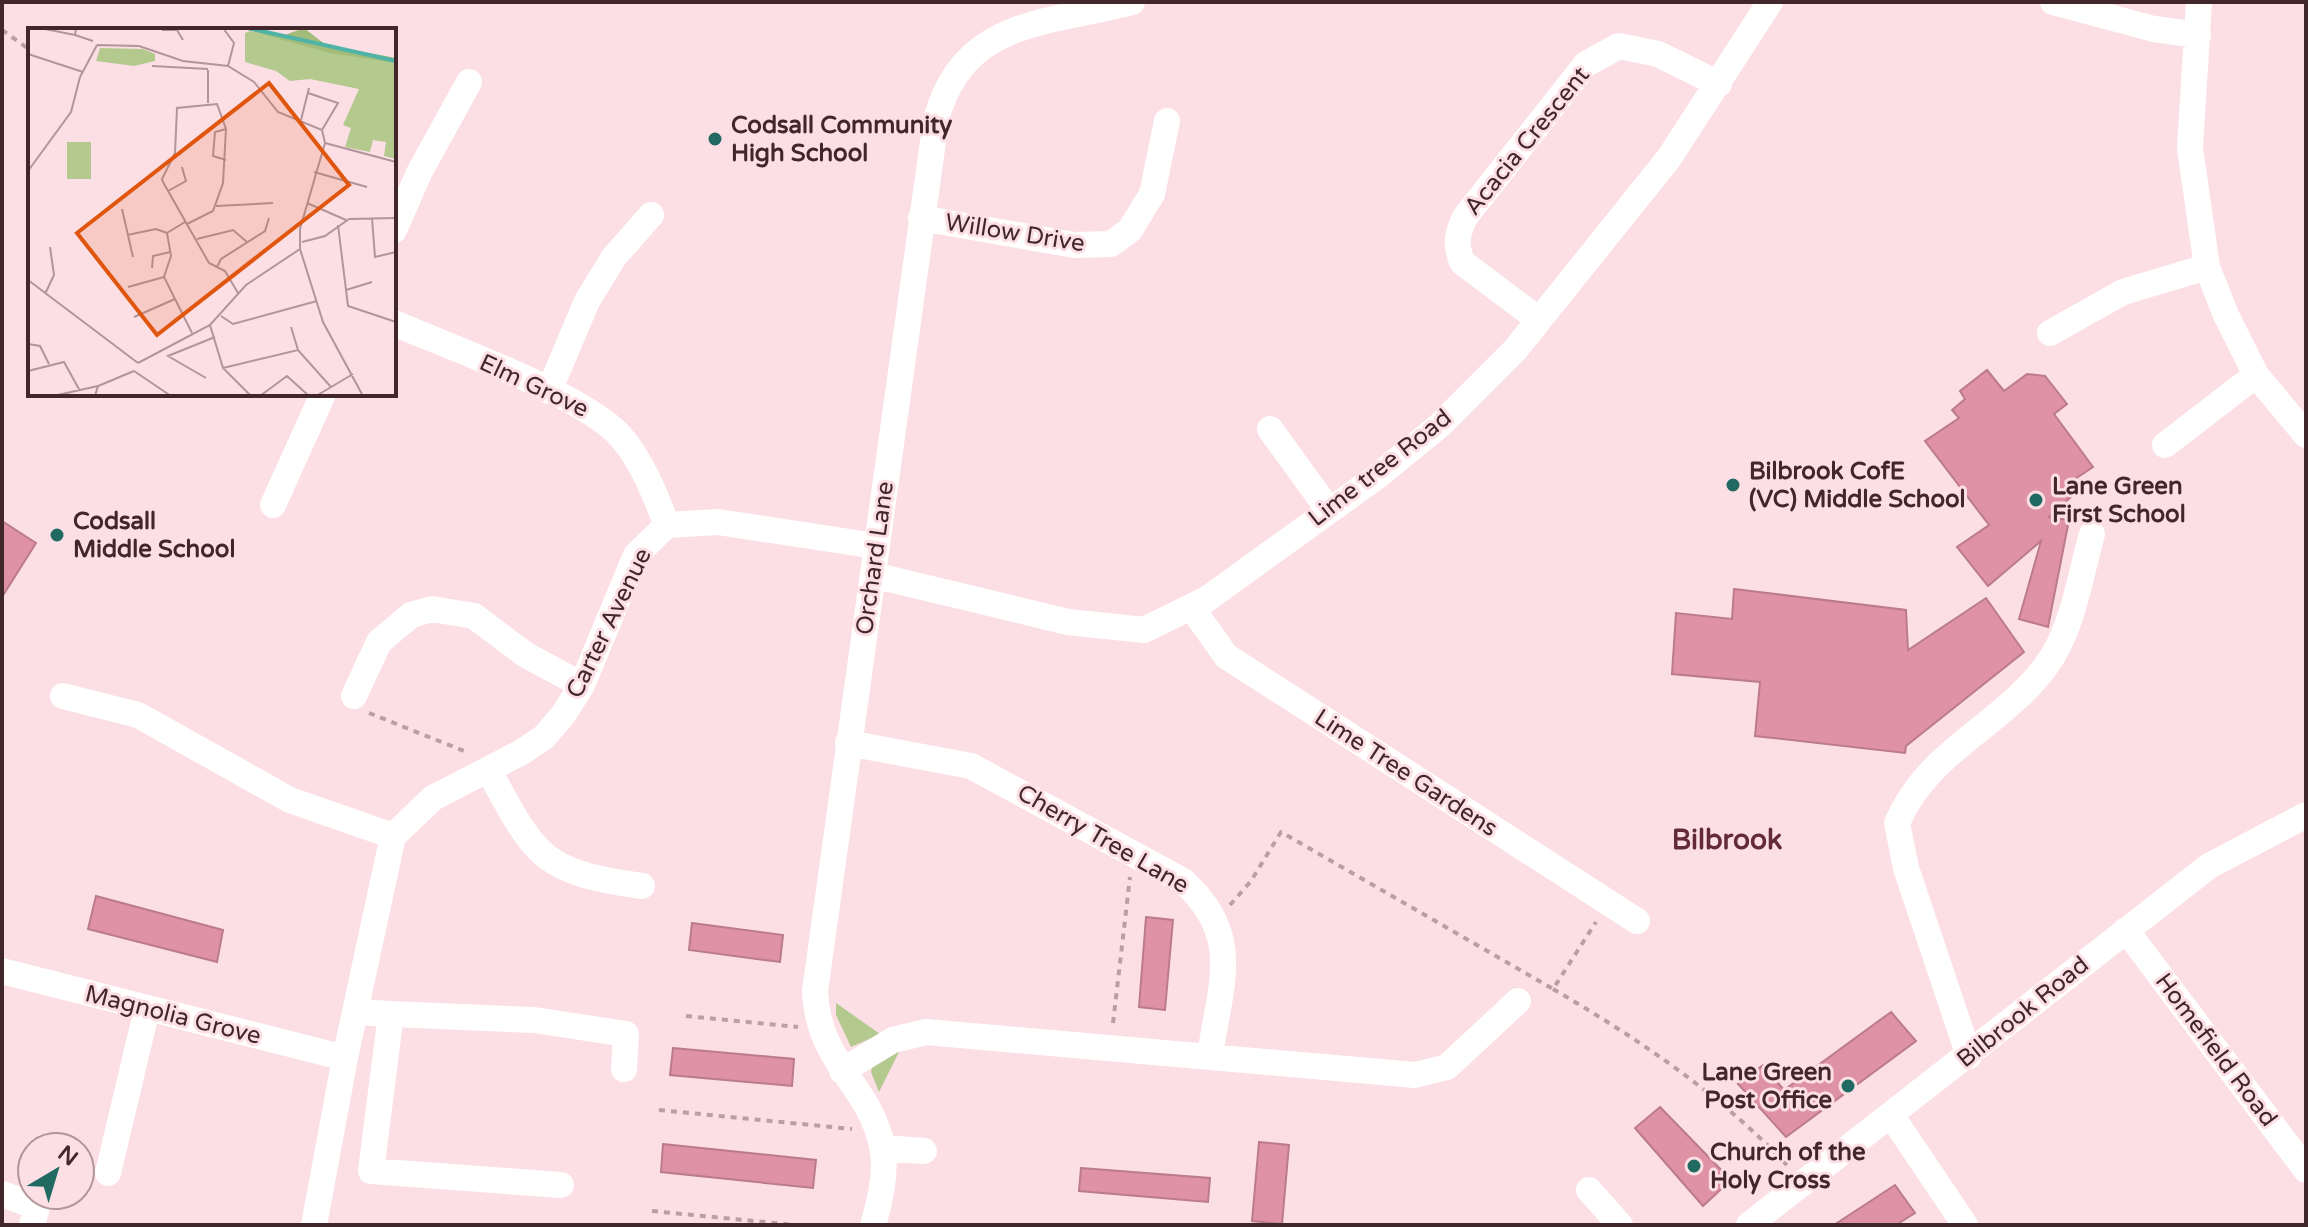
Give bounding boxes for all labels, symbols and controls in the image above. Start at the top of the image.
inset map [28,28,396,396]
street label: Acacia Crescent [1458,61,1596,221]
place label: Codsall Community High School [731,111,952,168]
marker: Codsall Community High School [706,130,724,148]
street label: Willow Drive [943,208,1087,258]
street label: Elm Grove [475,348,593,424]
street label: Lime tree Road [1303,403,1457,533]
place label: Bilbrook CofE (VC) Middle School [1749,457,1966,514]
place label: Lane Green First School [2052,472,2186,529]
marker: Bilbrook CofE (VC) Middle School [1724,476,1742,494]
street label: Orchard Lane [850,479,900,637]
marker: Lane Green First School [2027,491,2045,509]
place label: Codsall Middle School [73,507,235,564]
marker: Codsall Middle School [48,526,66,544]
street label: Carter Avenue [560,543,658,703]
street label: Lime Tree Gardens [1309,703,1503,843]
street label: Cherry Tree Lane [1012,778,1194,900]
district label: Bilbrook [1672,823,1782,857]
street label: Bilbrook Road [1951,950,2095,1074]
street label: Homefield Road [2149,968,2283,1132]
street label: Magnolia Grove [82,979,264,1051]
place label: Lane Green Post Office [1701,1058,1832,1115]
marker: Lane Green Post Office [1839,1077,1857,1095]
north arrow [16,1131,96,1211]
place label: Church of the Holy Cross [1710,1138,1866,1195]
text: N [53,1140,83,1172]
marker: Church of the Holy Cross [1685,1157,1703,1175]

